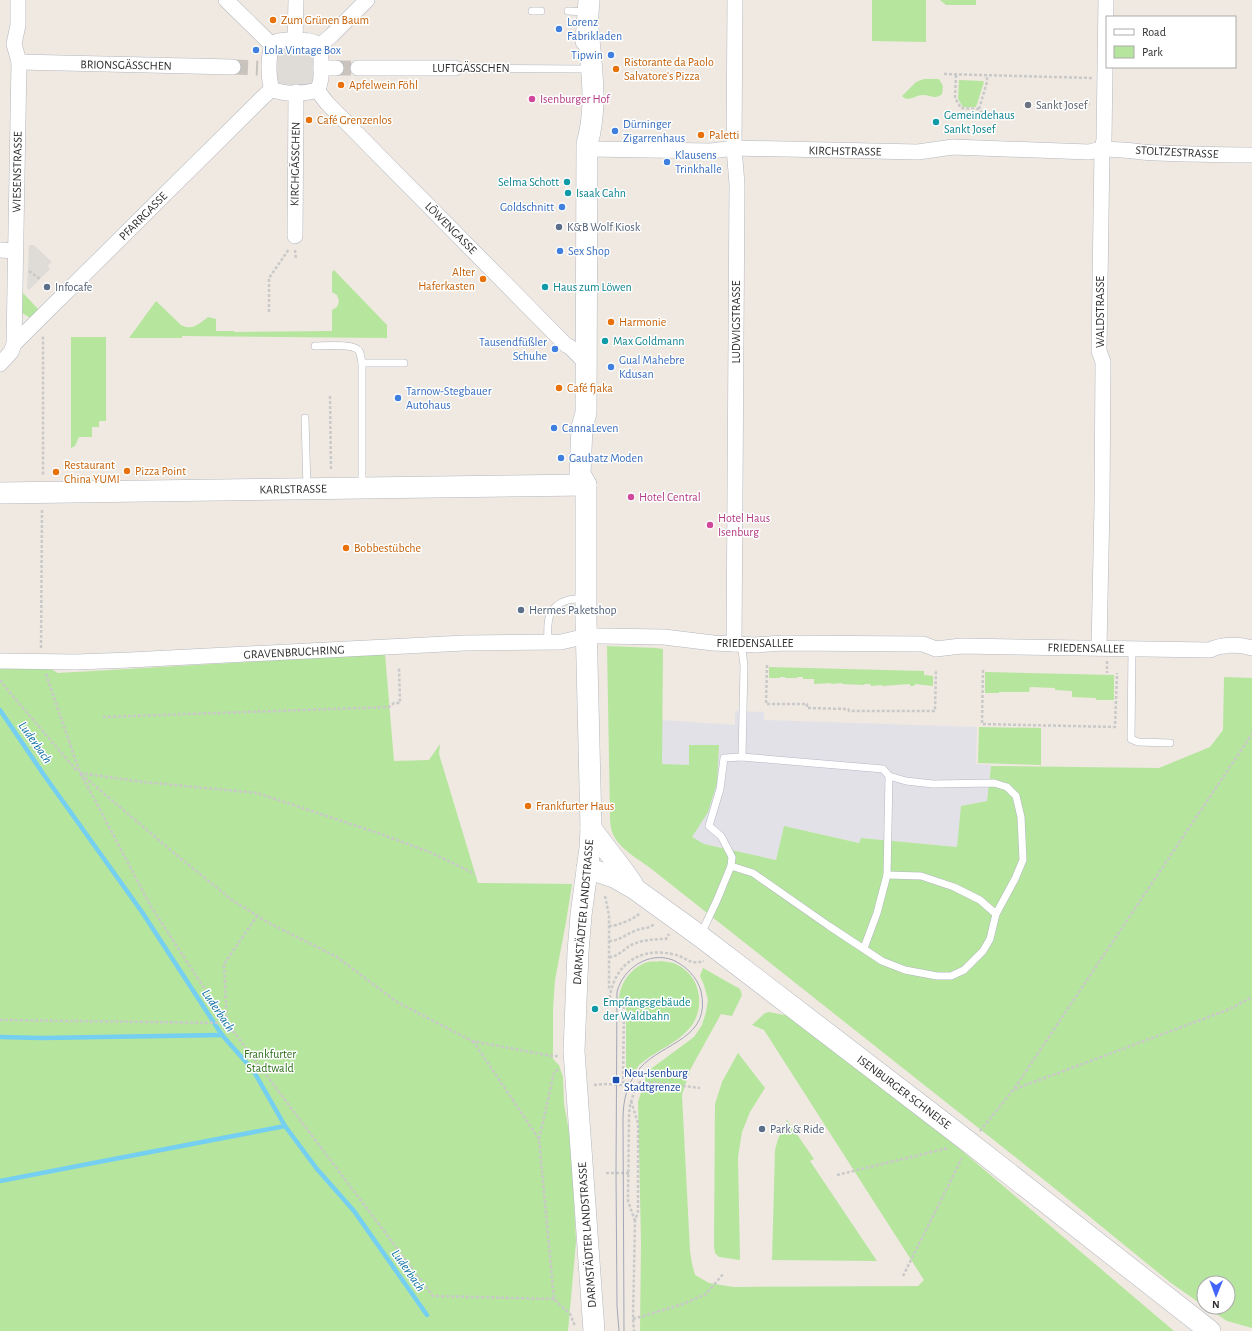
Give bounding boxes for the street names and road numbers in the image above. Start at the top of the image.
street label: BRIONSGÄSSCHEN [80,57,172,72]
street label: LUFTGÄSSCHEN [432,61,510,74]
street label: KIRCHGÄSSCHEN [287,122,302,206]
street label: WIESENSTRASSE [10,131,24,213]
street label: KIRCHSTRASSE [808,144,882,158]
street label: STOLTZESTRASSE [1135,144,1219,160]
street label: PFARRGASSE [117,189,170,242]
street label: LÖWENGASSE [423,199,480,256]
street label: WALDSTRASSE [1094,276,1106,348]
street label: LUDWIGSTRASSE [730,280,742,364]
street label: KARLSTRASSE [259,482,327,496]
street label: FRIEDENSALLEE [717,637,794,649]
street label: FRIEDENSALLEE [1048,641,1125,655]
street label: GRAVENBRUCHRING [243,643,345,661]
street label: DARMSTÄDTER LANDSTRASSE [570,839,595,985]
street label: ISENBURGER SCHNEISE [855,1053,953,1131]
street label: DARMSTÄDTER LANDSTRASSE [575,1162,598,1308]

